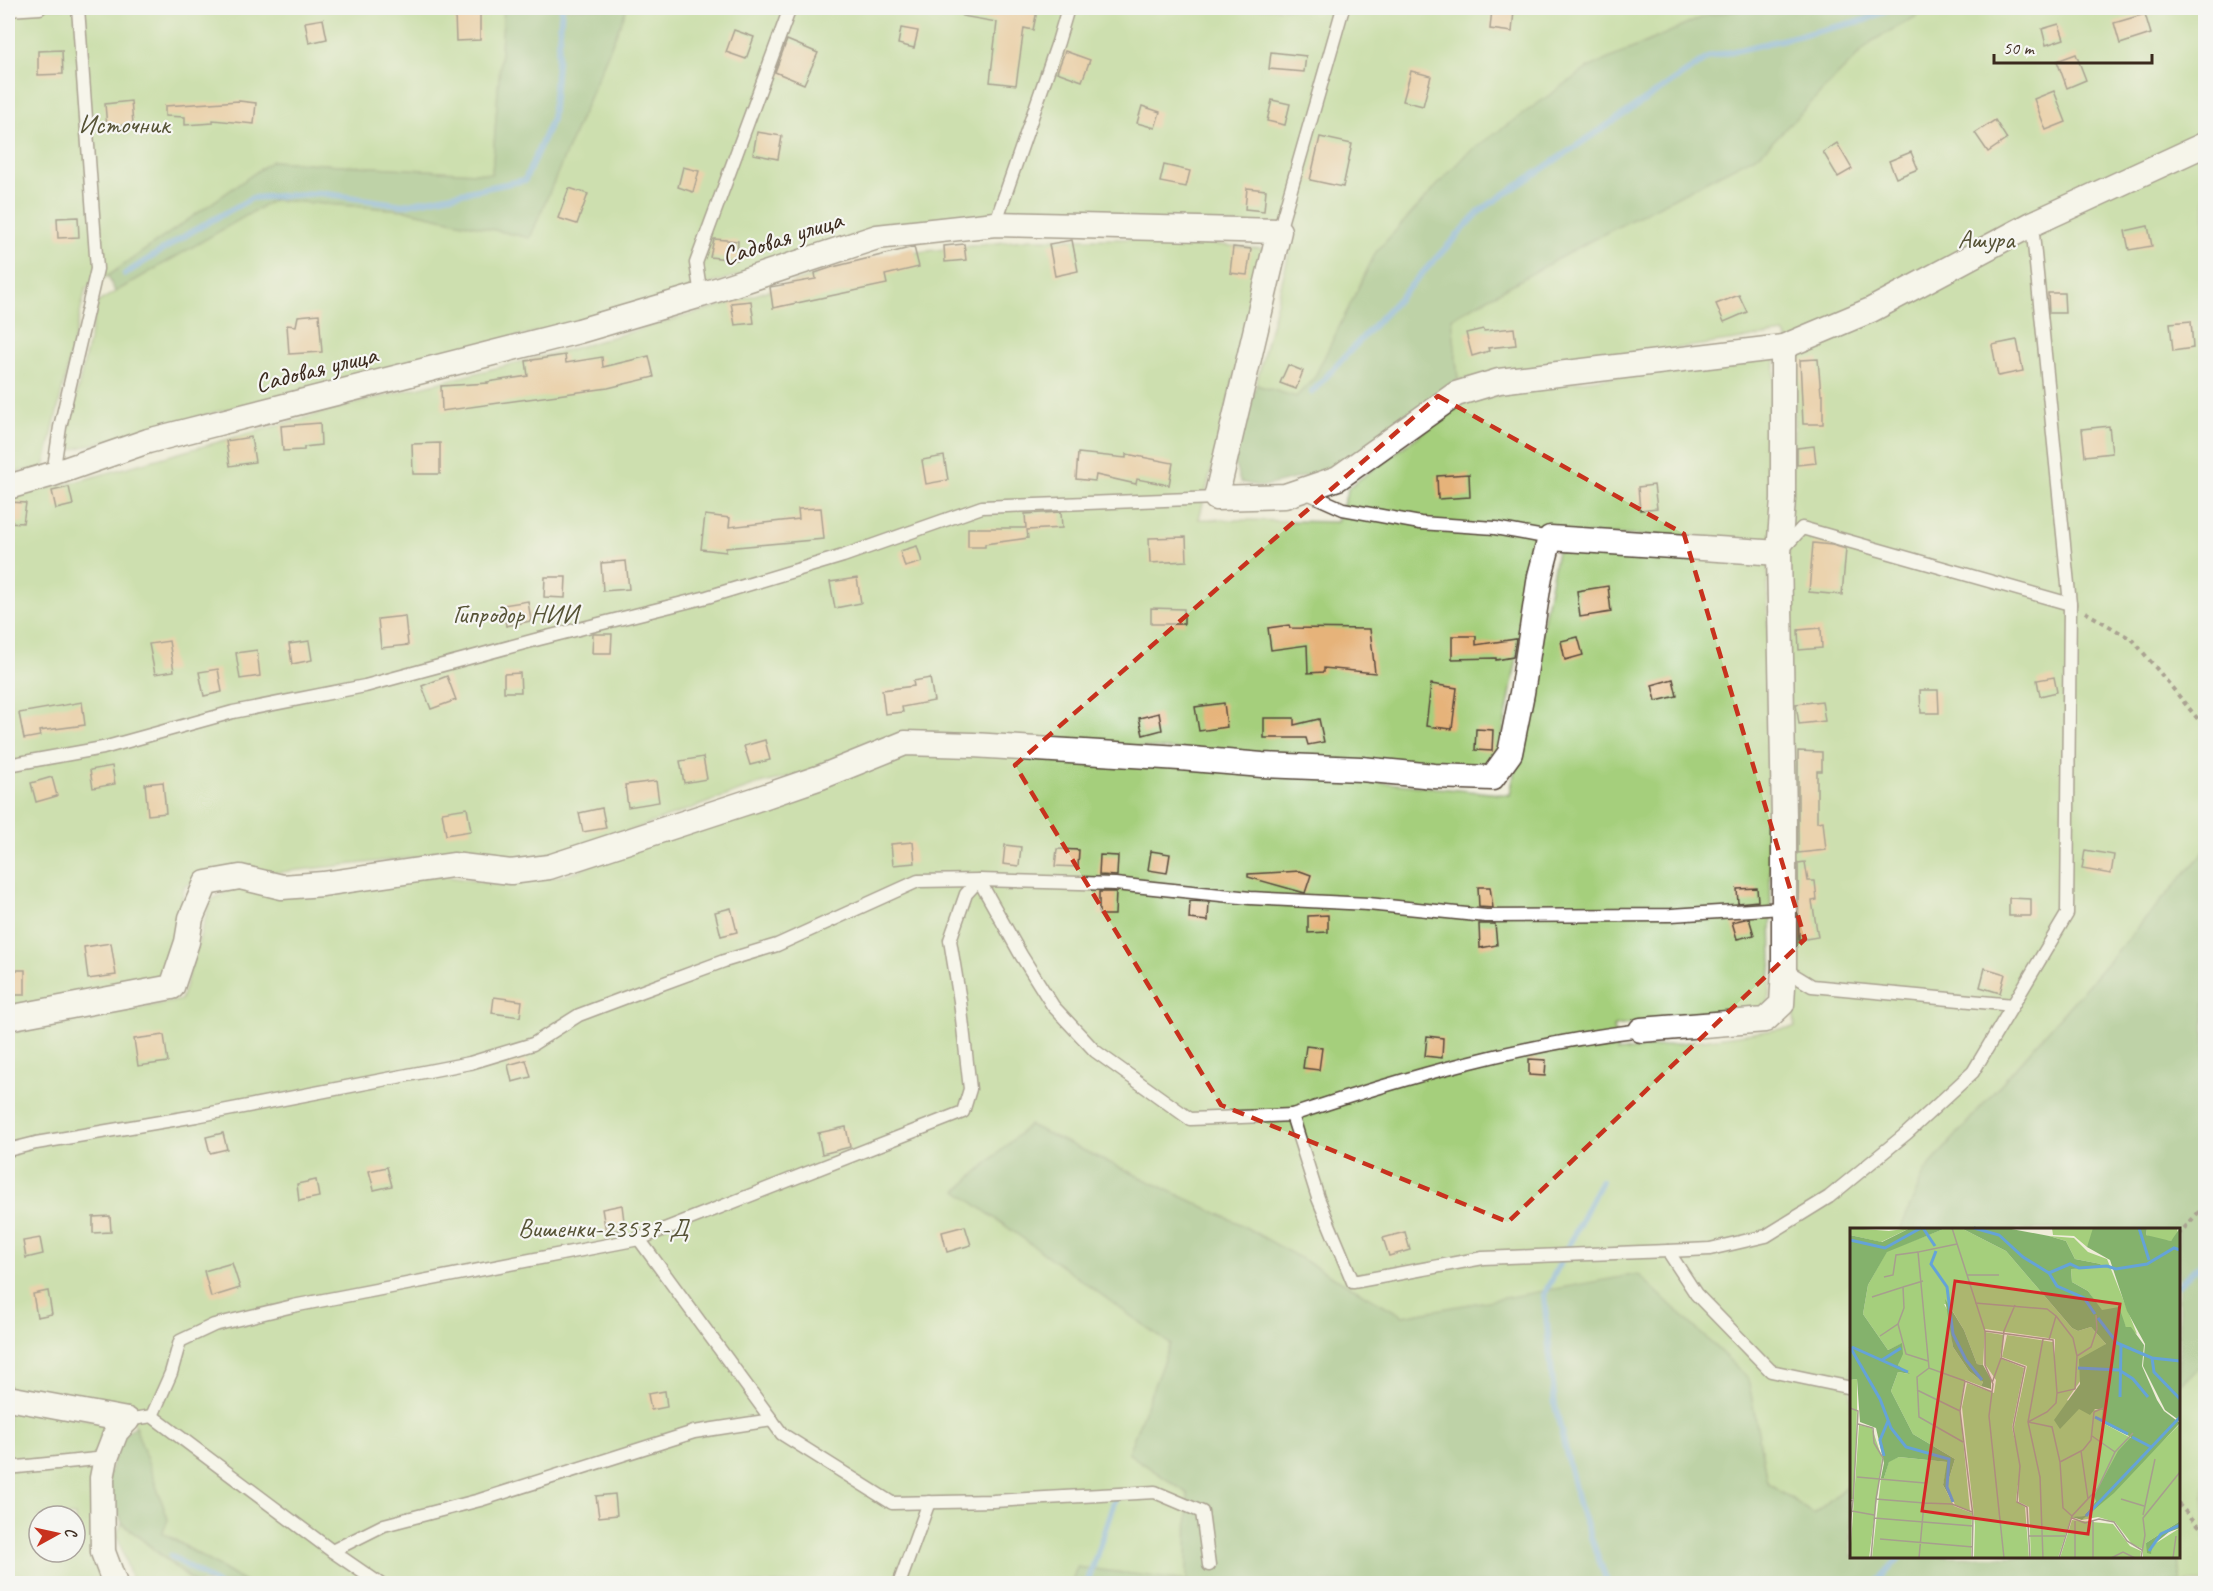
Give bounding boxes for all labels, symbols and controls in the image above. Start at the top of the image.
scale bar [1994,27,2152,65]
text: 50 m [2003,37,2036,59]
park label: Источник [79,108,172,141]
street label: Садовая улица [718,203,848,273]
park label: Ашура [1958,223,2016,256]
street label: Садовая улица [251,338,382,400]
park label: Гипродор НИИ [453,598,581,631]
park label: Вишенки-23537-Д [518,1212,690,1245]
inset map [1850,1228,2180,1558]
north arrow [27,1504,87,1564]
text: С [60,1527,82,1539]

